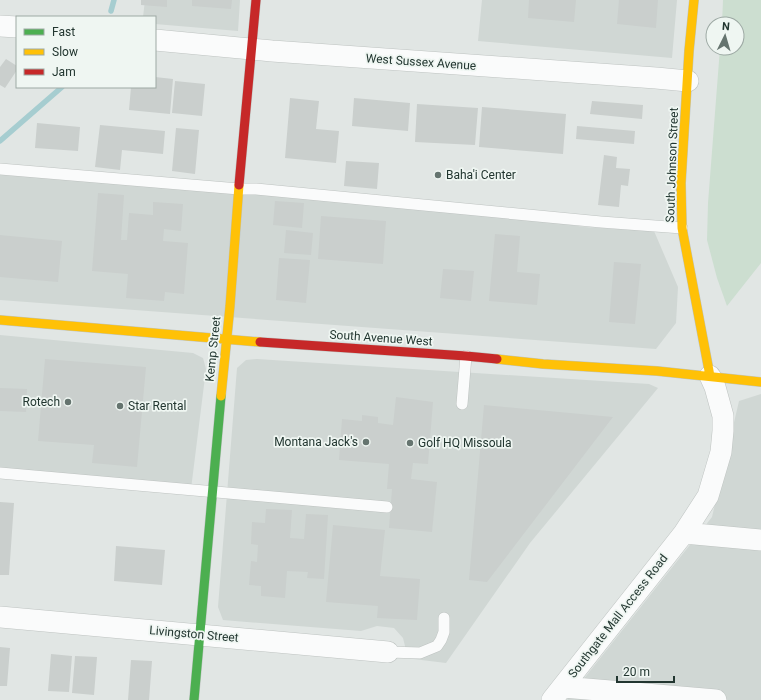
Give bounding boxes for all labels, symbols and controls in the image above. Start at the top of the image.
legend [16,16,156,88]
north arrow [705,16,745,56]
text: N [721,20,730,33]
text: Fast [52,25,75,39]
text: Slow [52,45,78,59]
street label: West Sussex Avenue [365,51,477,73]
text: Jam [52,65,76,79]
street label: South Johnson Street [663,107,681,223]
place label: Baha'i Center [446,168,516,182]
marker: Baha'i Center [433,170,443,180]
street label: Kemp Street [203,316,223,382]
street label: South Avenue West [329,327,433,349]
place label: Rotech [23,395,60,409]
marker: Rotech [63,397,73,407]
place label: Star Rental [128,399,186,413]
marker: Star Rental [115,401,125,411]
place label: Montana Jack's [274,435,358,449]
place label: Golf HQ Missoula [418,436,512,450]
marker: Montana Jack's [361,437,371,447]
marker: Golf HQ Missoula [405,438,415,448]
street label: Southgate Mall Access Road [565,551,671,681]
street label: Livingston Street [149,623,239,645]
scale bar [617,658,674,684]
text: 20 m [623,665,650,679]

